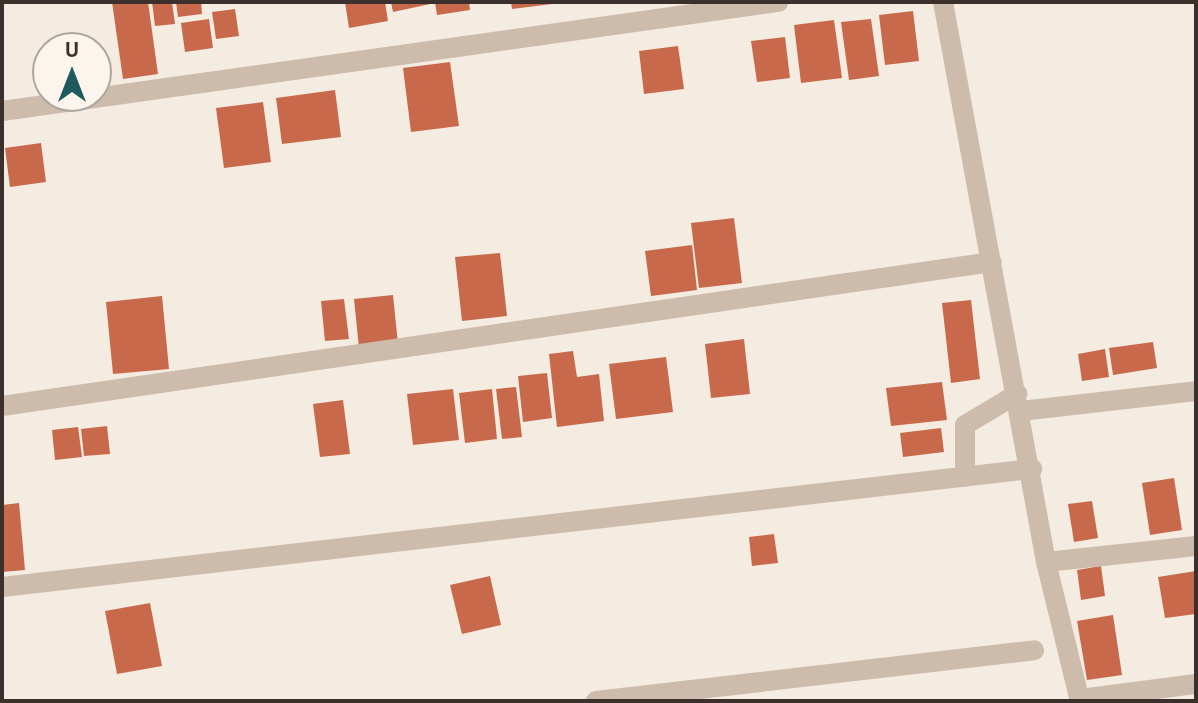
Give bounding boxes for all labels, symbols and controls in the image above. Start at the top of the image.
north arrow [32,32,112,112]
text: U [65,39,79,61]

